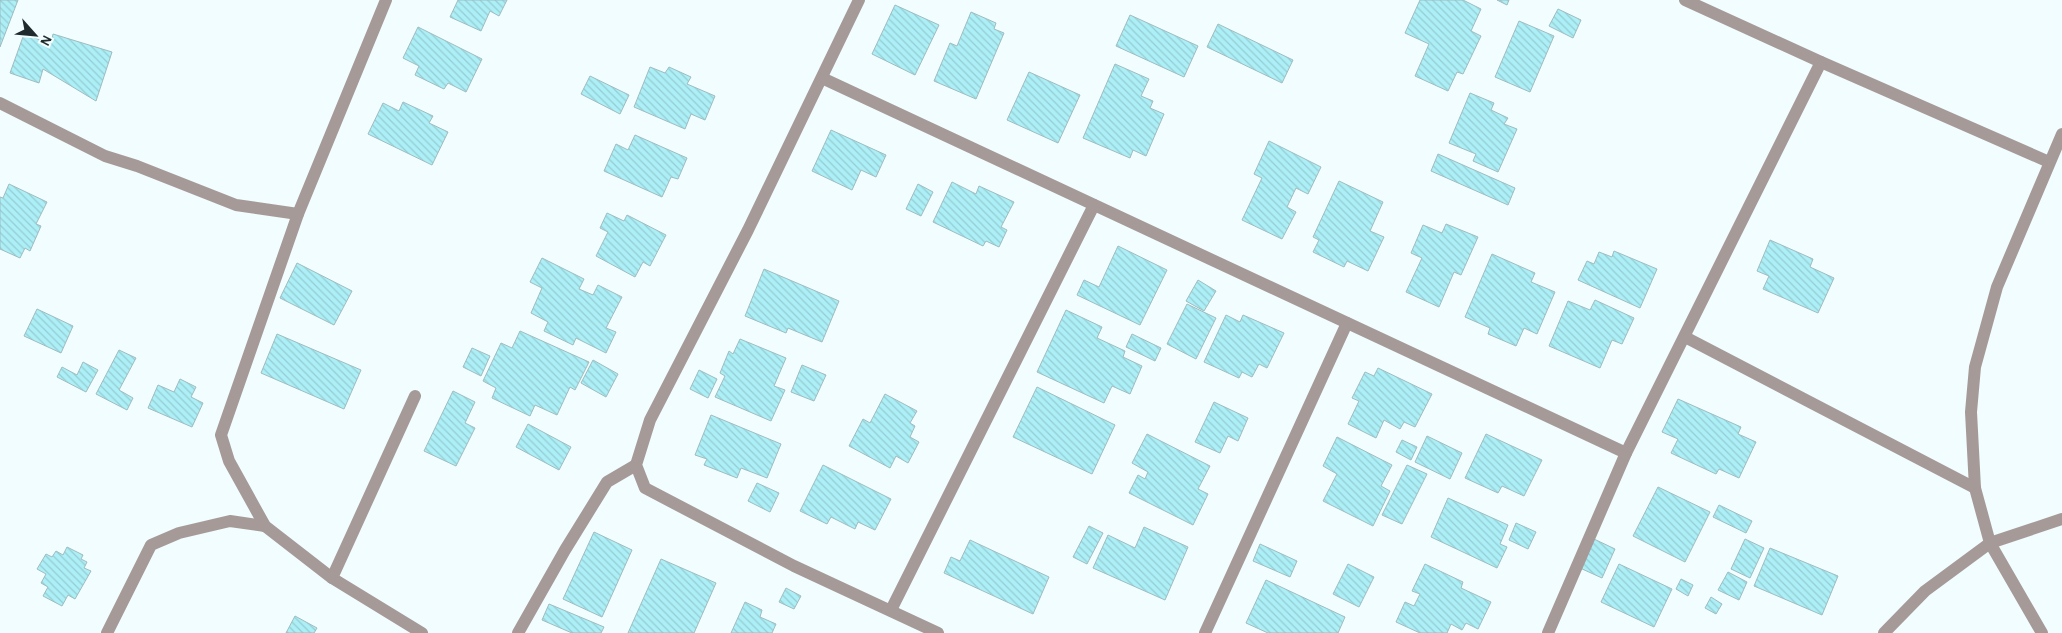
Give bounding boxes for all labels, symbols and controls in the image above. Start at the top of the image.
north arrow [10,10,60,60]
text: N [37,33,54,48]

